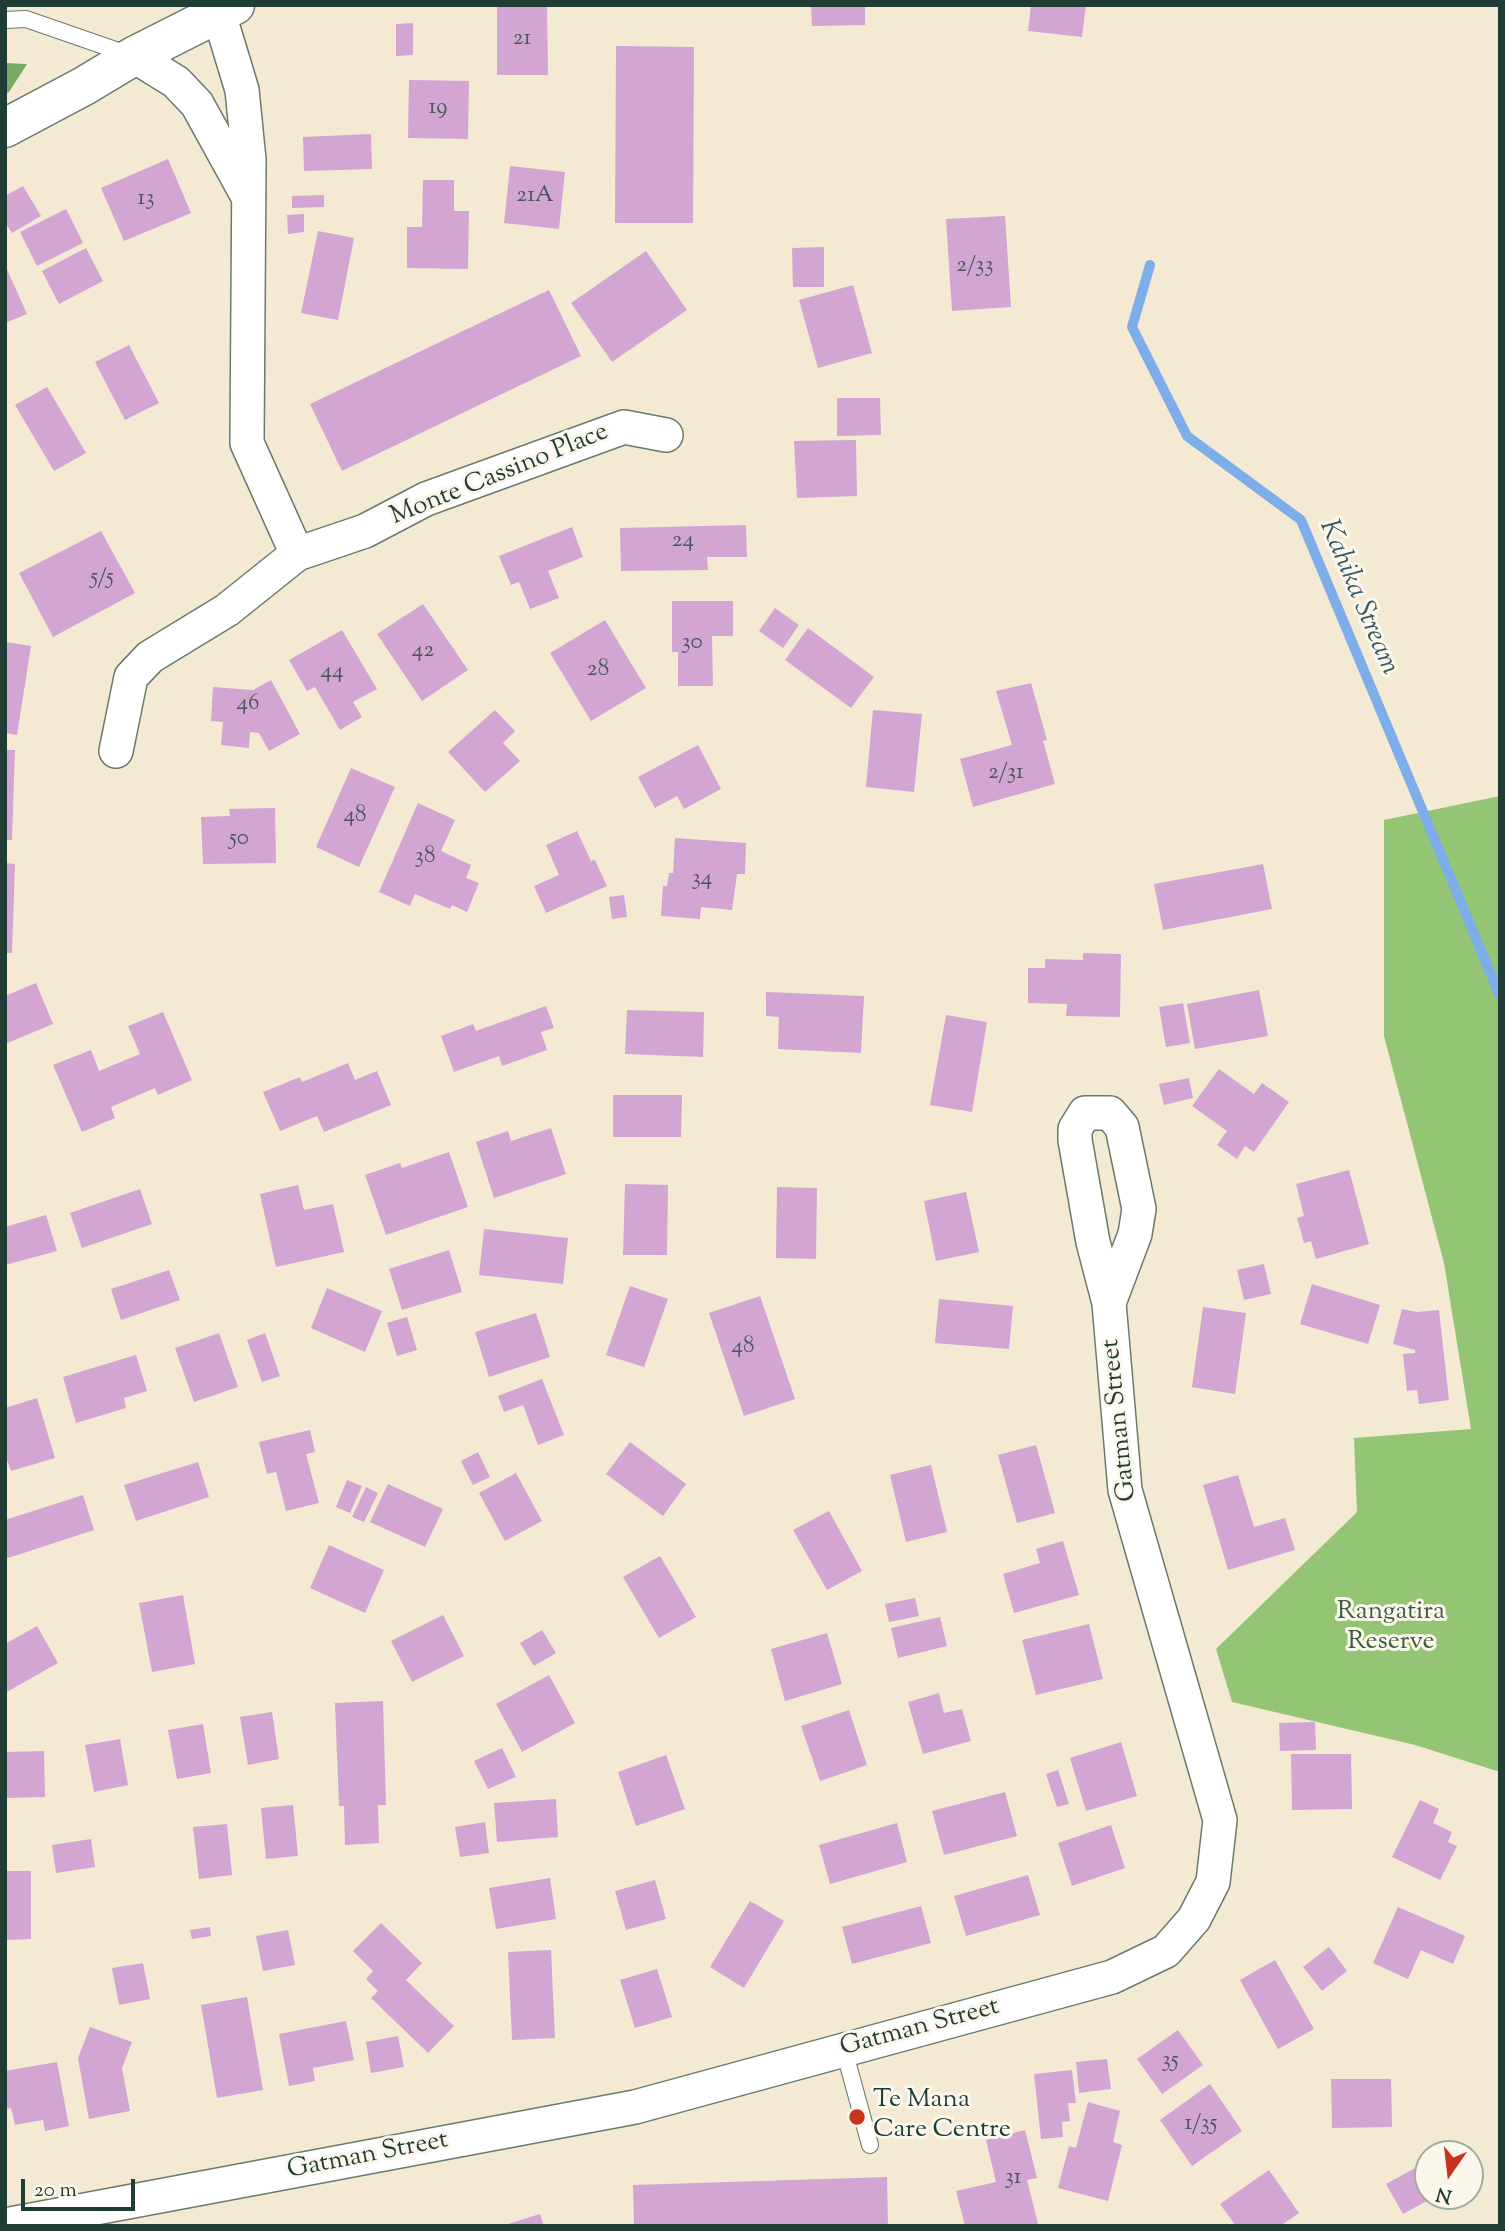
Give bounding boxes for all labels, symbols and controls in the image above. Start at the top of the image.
house number: 21 [513,26,531,54]
house number: 19 [429,95,447,123]
house number: 21A [516,183,554,211]
house number: 13 [137,186,155,214]
house number: 2/33 [956,253,994,281]
street label: Monte Cassino Place [387,418,613,534]
water label: Kahika Stream [1309,515,1405,681]
house number: 24 [672,528,694,556]
house number: 5/5 [90,565,114,593]
house number: 30 [681,630,703,658]
house number: 42 [412,638,434,666]
house number: 28 [587,657,609,685]
house number: 44 [320,659,344,687]
house number: 46 [237,691,259,719]
house number: 2/31 [988,760,1024,788]
house number: 48 [343,803,367,831]
house number: 50 [229,826,249,854]
house number: 38 [415,844,435,872]
house number: 34 [692,866,712,894]
house number: 48 [731,1334,755,1362]
street label: Gatman Street [1097,1337,1145,1503]
park label: Rangatira Reserve [1337,1598,1445,1660]
street label: Gatman Street [837,1993,1003,2065]
house number: 35 [1161,2048,1179,2076]
place label: Te Mana Care Centre [873,2086,1011,2148]
marker: Te Mana Care Centre [847,2107,867,2127]
house number: 1/35 [1185,2111,1217,2139]
street label: Gatman Street [285,2126,451,2188]
north arrow [1414,2140,1484,2210]
scale bar [24,2164,138,2208]
house number: 31 [1004,2165,1022,2193]
text: 20 m [34,2176,77,2206]
text: N [1434,2179,1455,2209]

